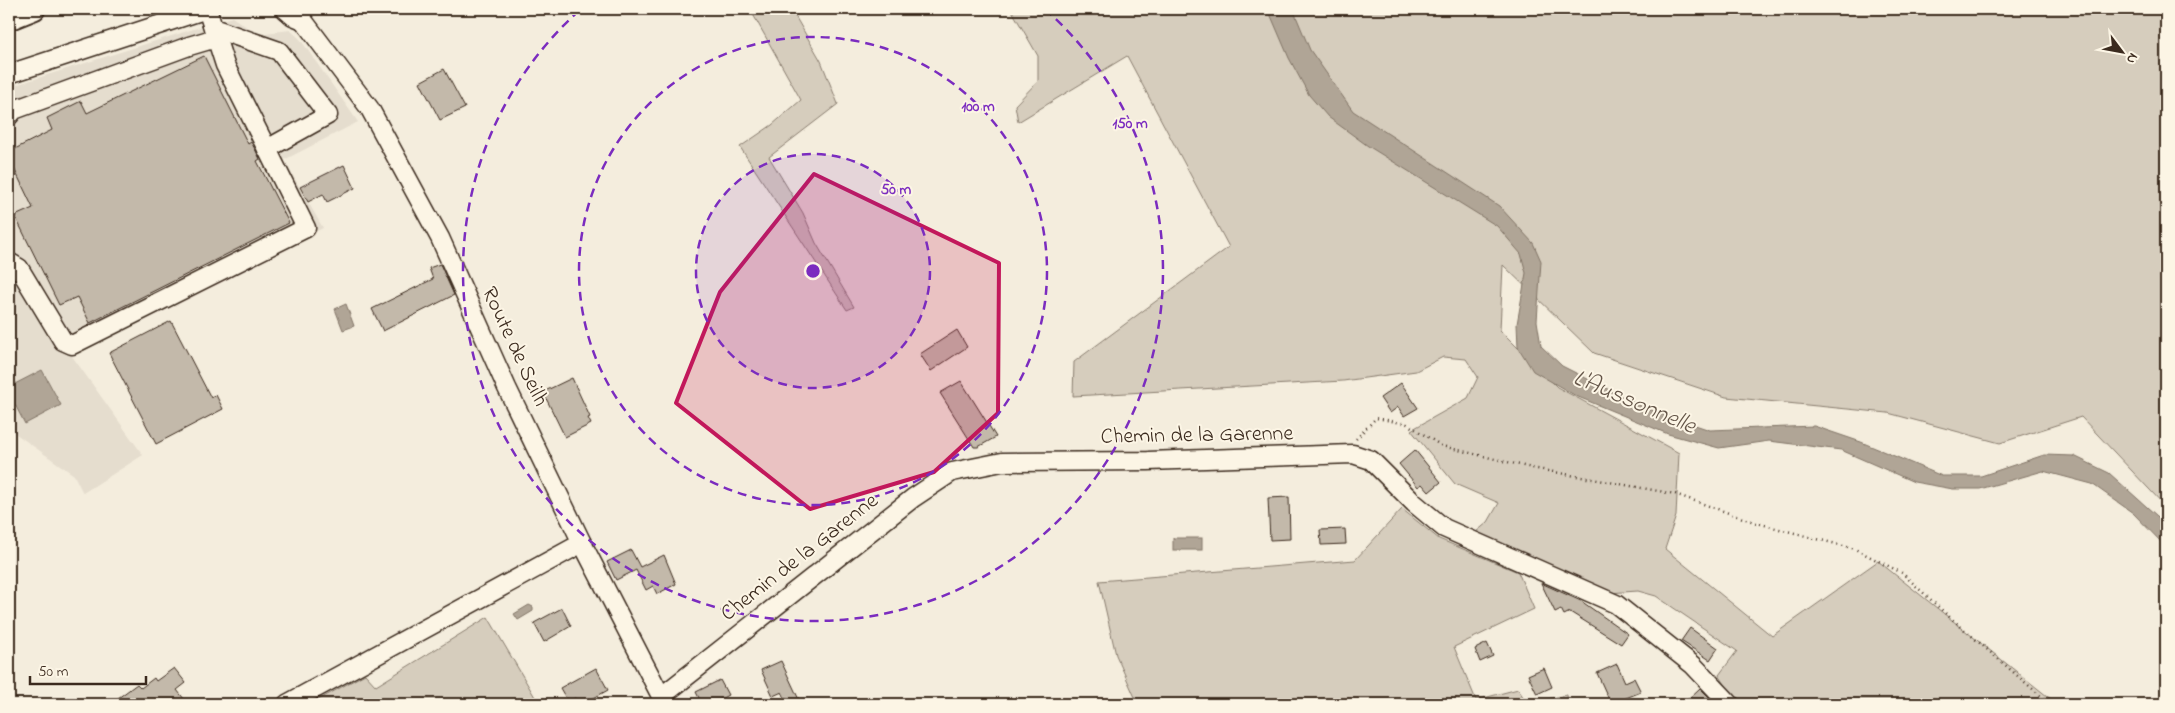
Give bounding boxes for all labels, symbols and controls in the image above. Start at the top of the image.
north arrow [2098,28,2148,78]
text: N [2120,49,2143,68]
text: 100 m [961,96,995,118]
text: 150 m [1112,113,1148,135]
text: 50 m [881,179,912,201]
centre of rings [804,262,822,280]
street label: Route de Seilh [472,282,556,412]
water label: L'Aussonnelle [1567,361,1702,445]
street label: Chemin de la Garenne [1101,418,1294,454]
street label: Chemin de la Garenne [714,486,886,630]
scale bar [30,653,146,685]
text: 50 m [38,661,69,683]

